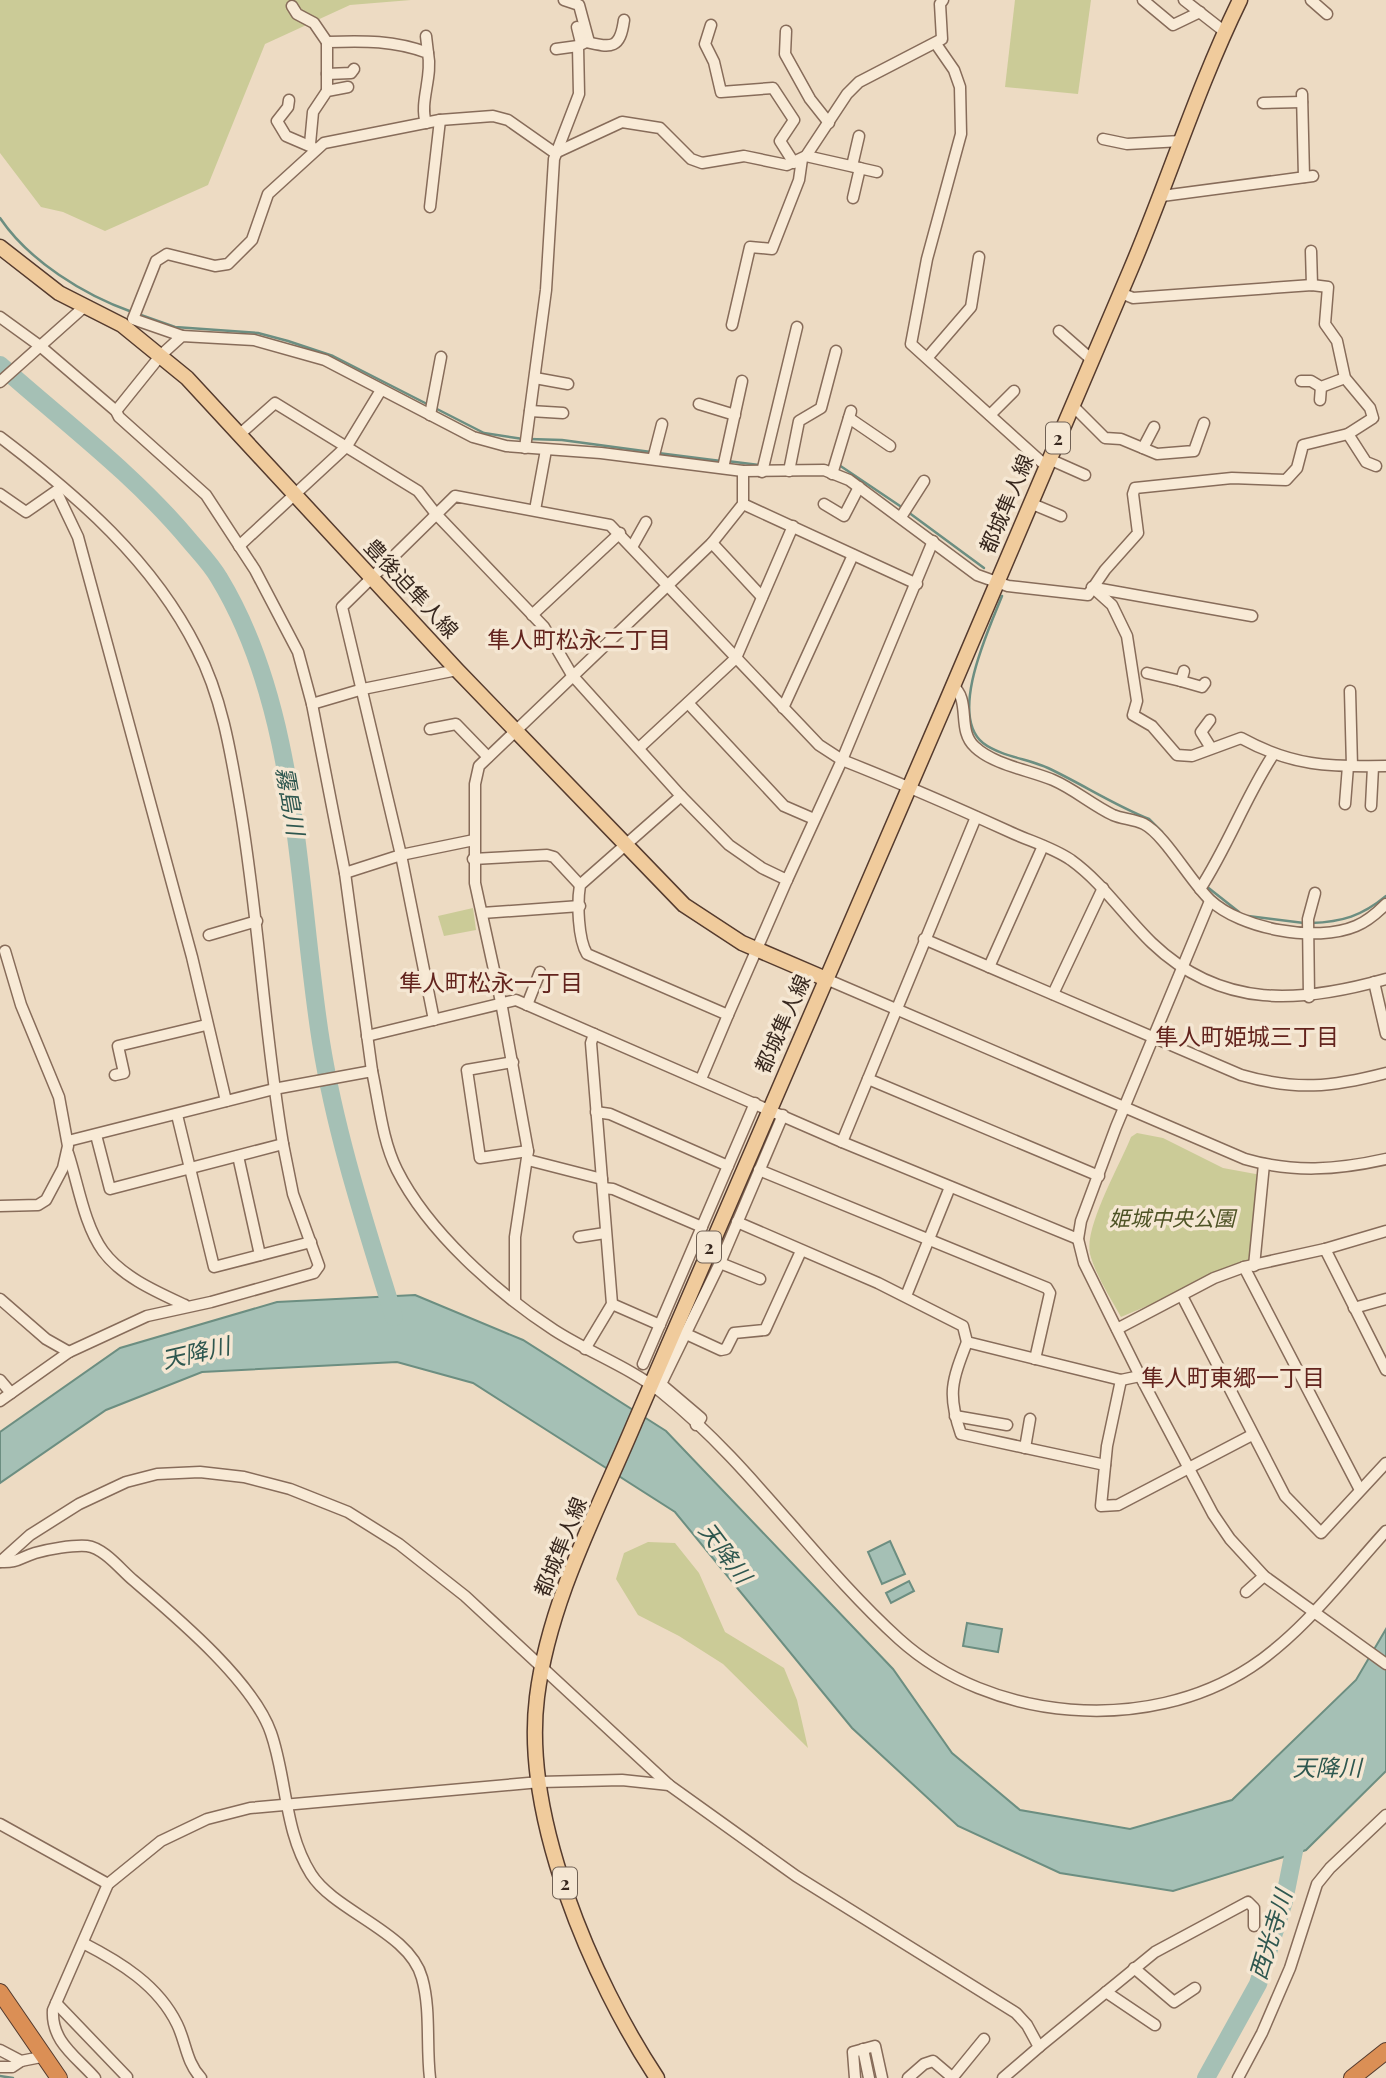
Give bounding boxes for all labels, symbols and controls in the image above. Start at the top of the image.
road number: 2 [1046,422,1070,453]
street label: 都城隼人線 [972,449,1039,557]
street label: 豊後迫隼人線 [359,532,466,643]
district label: 隼人町松永二丁目 [487,623,671,654]
water label: 霧島川 [270,764,313,840]
district label: 隼人町松永一丁目 [399,966,583,997]
street label: 都城隼人線 [747,970,815,1077]
district label: 隼人町姫城三丁目 [1155,1020,1339,1051]
park label: 姫城中央公園 [1109,1203,1238,1231]
road number: 2 [697,1232,721,1262]
water label: 天降川 [159,1328,236,1374]
district label: 隼人町東郷一丁目 [1141,1361,1325,1392]
street label: 都城隼人線 [526,1492,592,1600]
water label: 天降川 [693,1515,761,1591]
water label: 天降川 [1293,1751,1365,1782]
road number: 2 [553,1868,577,1898]
water label: 西光寺川 [1241,1883,1299,1983]

